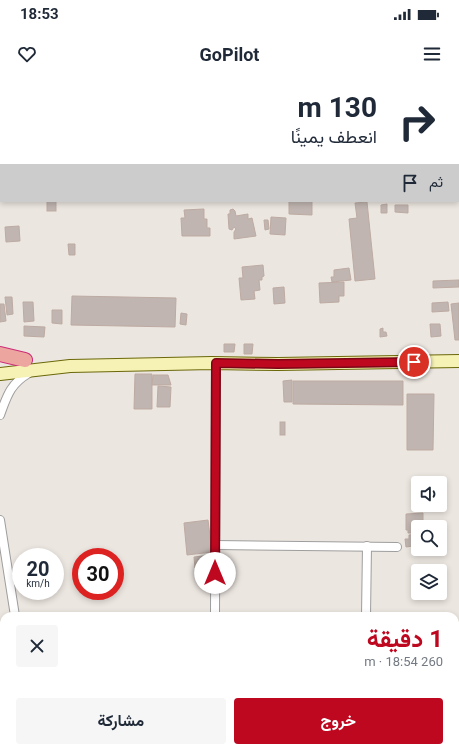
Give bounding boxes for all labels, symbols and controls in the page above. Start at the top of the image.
text: 18:53 [20,5,59,23]
icon: heart [16,43,38,65]
icon: menu [421,43,443,65]
text: GoPilot [200,44,259,65]
text: 130 m [298,91,377,124]
icon: right [391,96,443,148]
text: انعطف يمينًا [291,126,377,147]
icon: arrive [399,172,421,194]
text: ثم [429,173,443,191]
pin [397,345,431,379]
icon: arrive [403,351,425,373]
map controls [411,476,447,600]
button: sound [411,476,447,512]
button: search [411,520,447,556]
speed limit sign: 30 [72,548,124,600]
position arrow [194,552,236,594]
text: 20 [27,557,49,581]
button: layers [411,564,447,600]
text: km/h [26,578,50,589]
button: close [16,625,58,667]
text: 1 دقيقة [367,625,443,653]
text: 260 m · 18:54 [364,654,443,669]
button: مشاركة [16,698,226,744]
button: خروج [234,698,443,744]

